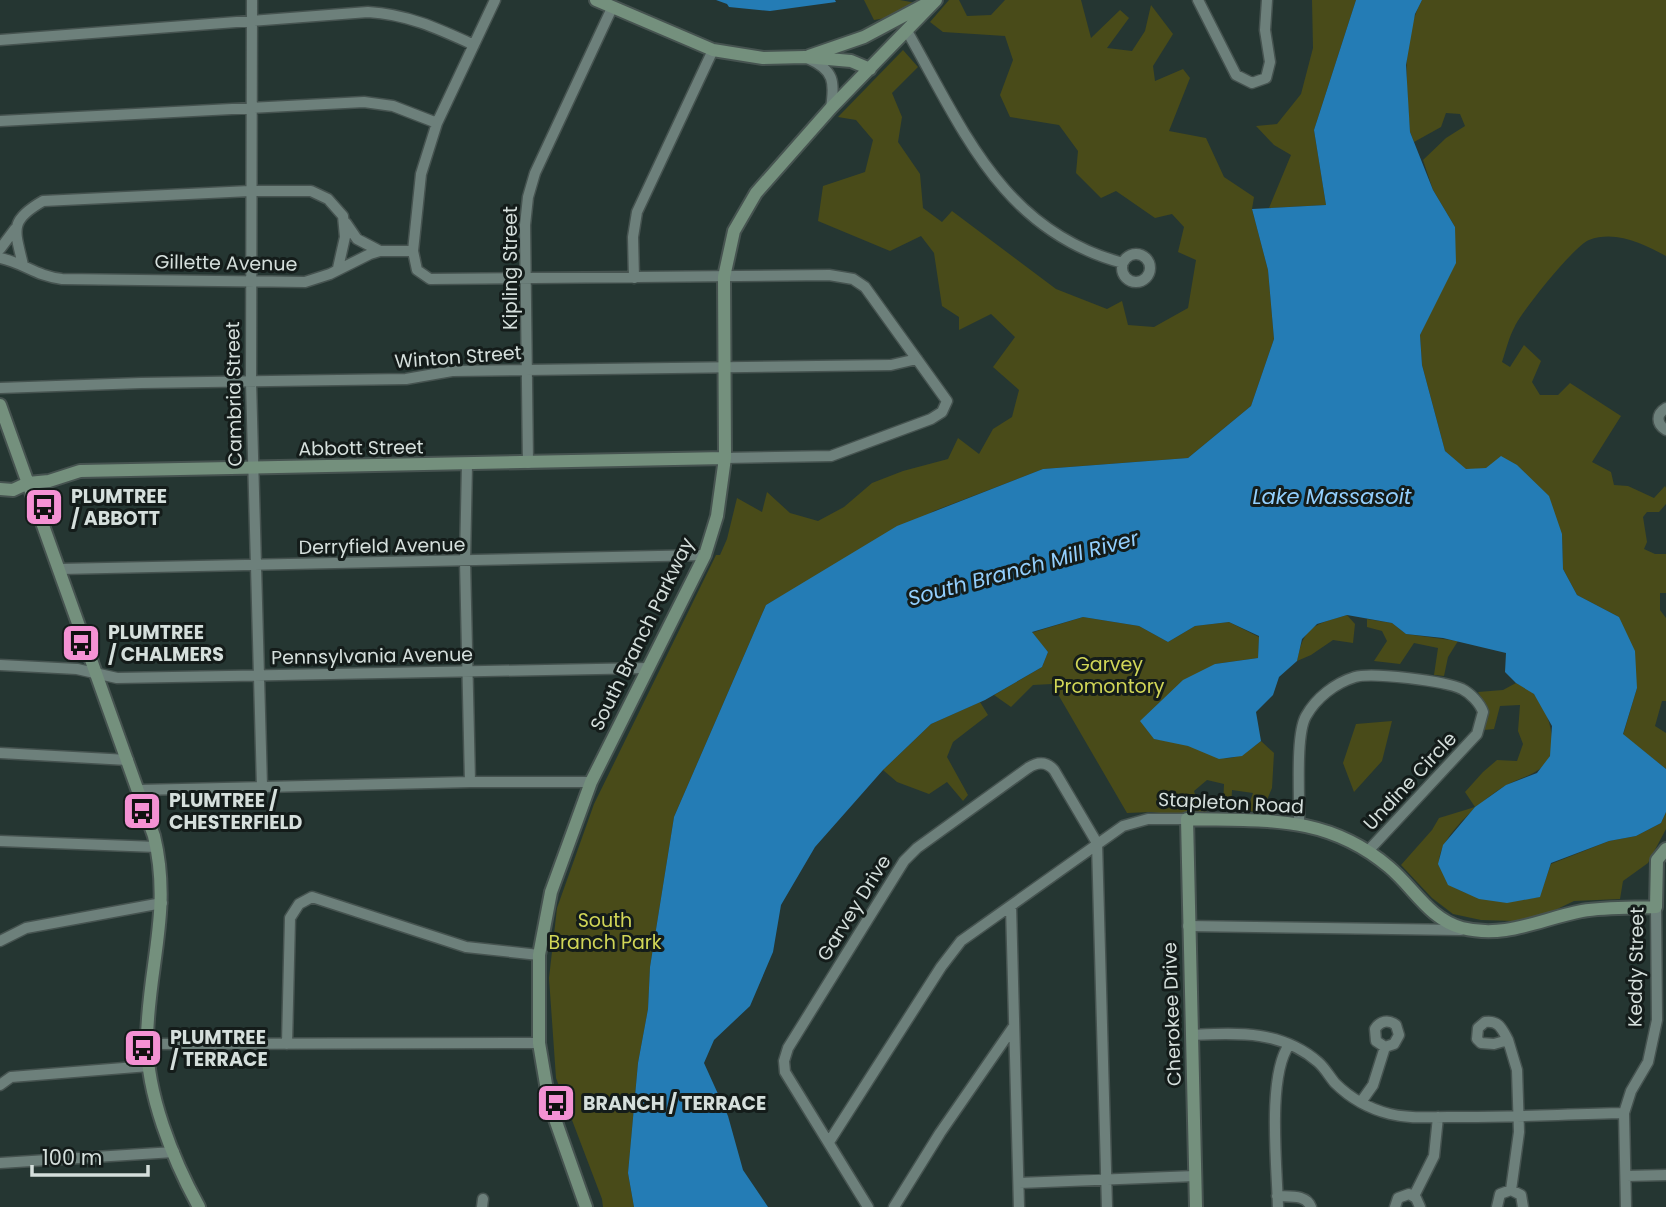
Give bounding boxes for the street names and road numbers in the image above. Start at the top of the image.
street label: Kipling Street [497,206,524,330]
street label: Gillette Avenue [154,248,298,278]
street label: Cambria Street [219,321,249,467]
street label: Winton Street [394,339,523,375]
street label: Abbott Street [298,433,424,463]
street label: Derryfield Avenue [298,531,466,561]
street label: South Branch Parkway [583,533,701,735]
street label: Pennsylvania Avenue [271,641,473,671]
street label: Undine Circle [1357,726,1463,836]
street label: Stapleton Road [1157,786,1305,820]
street label: Garvey Drive [811,850,897,966]
street label: Keddy Street [1621,907,1651,1027]
street label: Cherokee Drive [1156,942,1188,1086]

